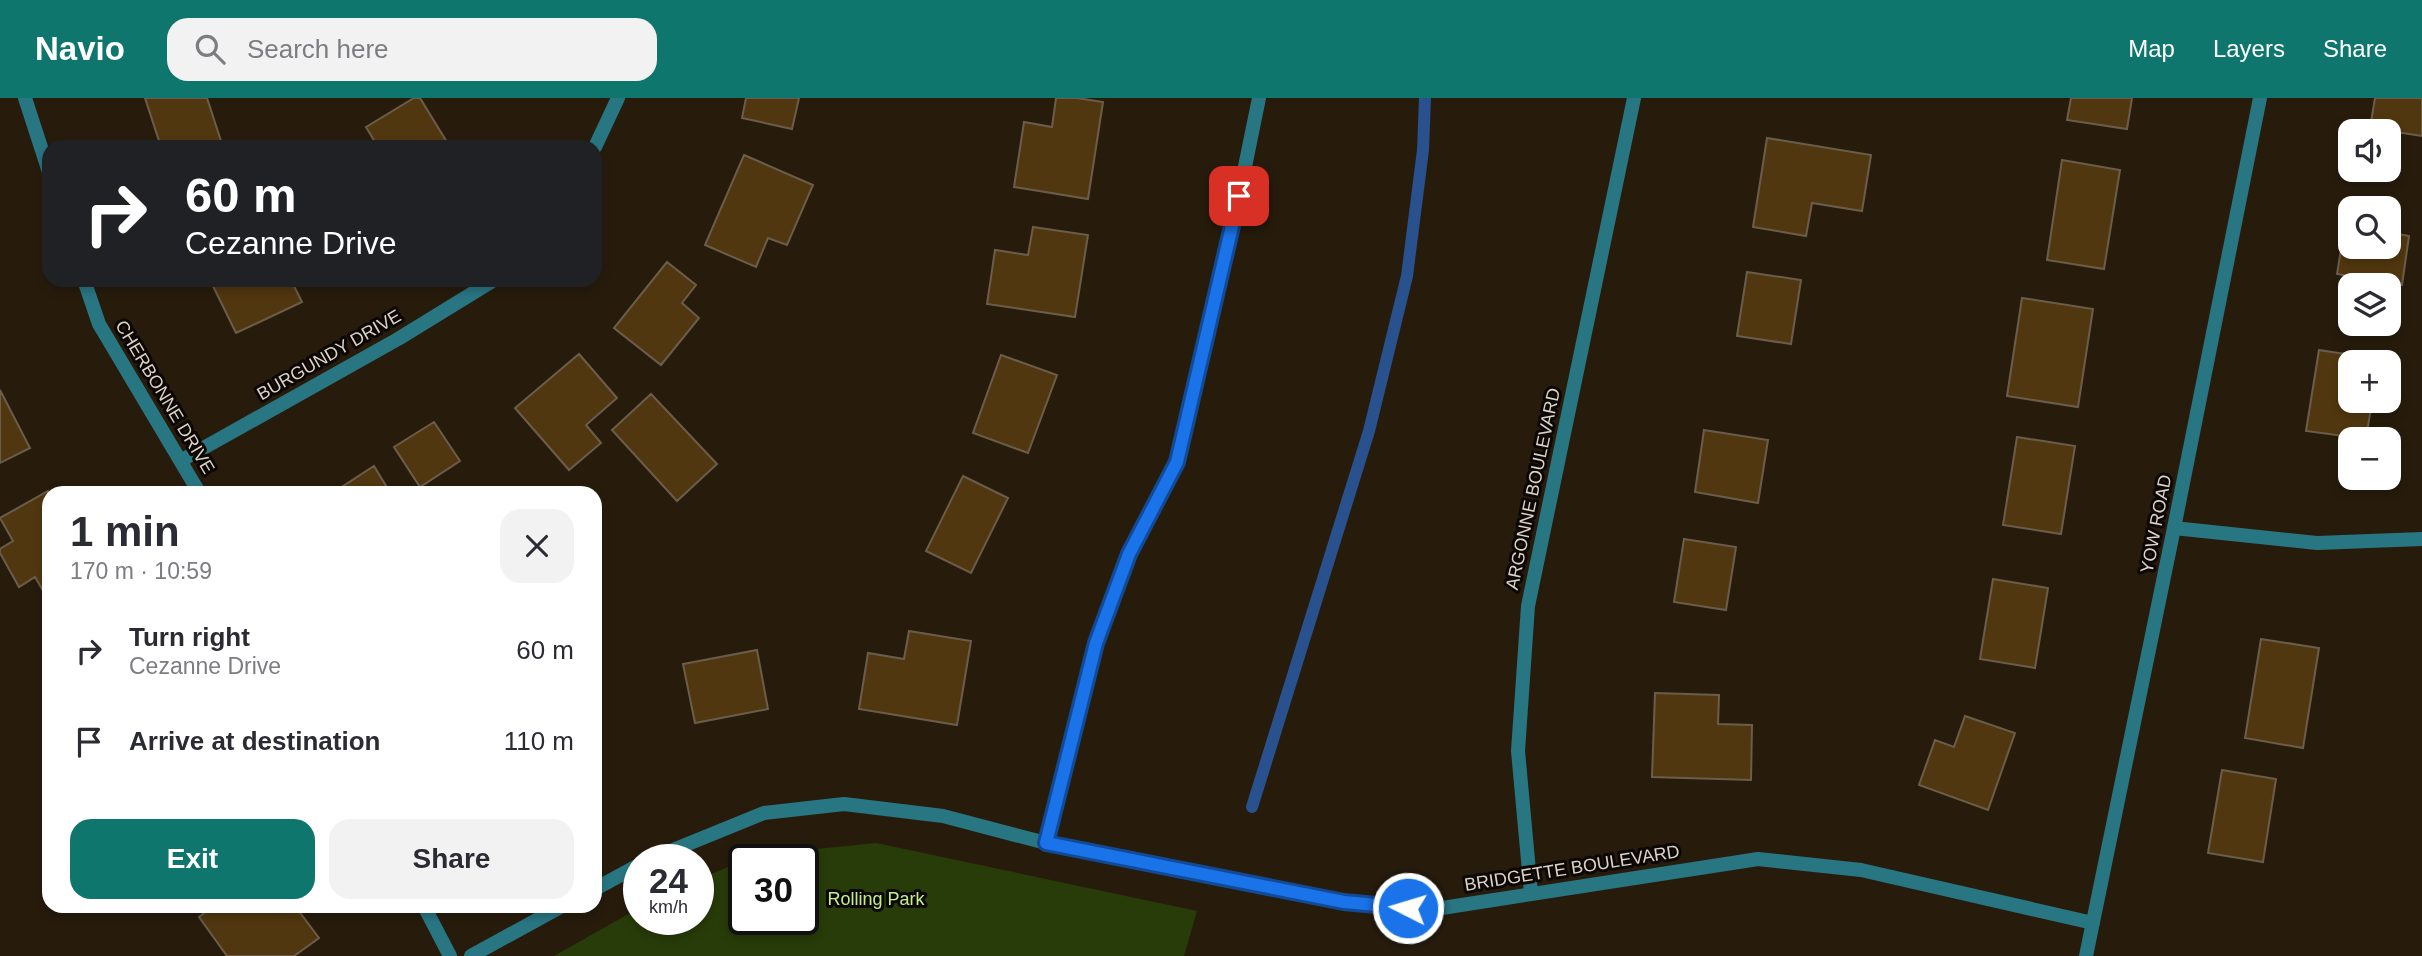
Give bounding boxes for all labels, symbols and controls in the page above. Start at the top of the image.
search box [167,18,657,81]
text: Navio [35,30,125,67]
icon: search [191,30,229,68]
text: Search here [247,34,389,64]
text: Map [2128,35,2175,62]
text: Layers [2213,35,2285,62]
text: Share [2323,35,2387,62]
map controls [2338,119,2401,490]
button: sound [2338,119,2401,182]
pin [1209,166,1269,226]
icon: right [70,168,161,259]
text: 60 m [185,168,297,222]
icon: arrive [1220,177,1258,215]
button: search [2338,196,2401,259]
text: Cezanne Drive [185,225,397,261]
button: layers [2338,273,2401,336]
street label: BURGUNDY DRIVE [254,306,404,404]
street label: CHERBONNE DRIVE [111,317,219,477]
button: + [2338,350,2401,413]
street label: ARGONNE BOULEVARD [1502,386,1564,592]
button: − [2338,427,2401,490]
street label: YOW ROAD [2137,473,2175,575]
text: 1 min [70,508,180,555]
button: close [500,509,574,583]
text: 170 m · 10:59 [70,558,212,584]
text: Turn right [129,622,250,652]
icon: right [70,632,108,670]
text: 60 m [516,635,574,665]
text: Cezanne Drive [129,653,281,679]
icon: arrive [70,723,108,761]
text: Arrive at destination [129,726,380,756]
text: 110 m [504,726,574,756]
button: Exit [70,819,315,899]
button: Share [329,819,574,899]
street label: BRIDGETTE BOULEVARD [1463,841,1681,895]
speed limit sign: 30 [728,844,819,935]
text: 24 [649,861,688,900]
position arrow [1371,871,1445,945]
park label: Rolling Park [827,889,926,909]
text: km/h [649,897,688,917]

